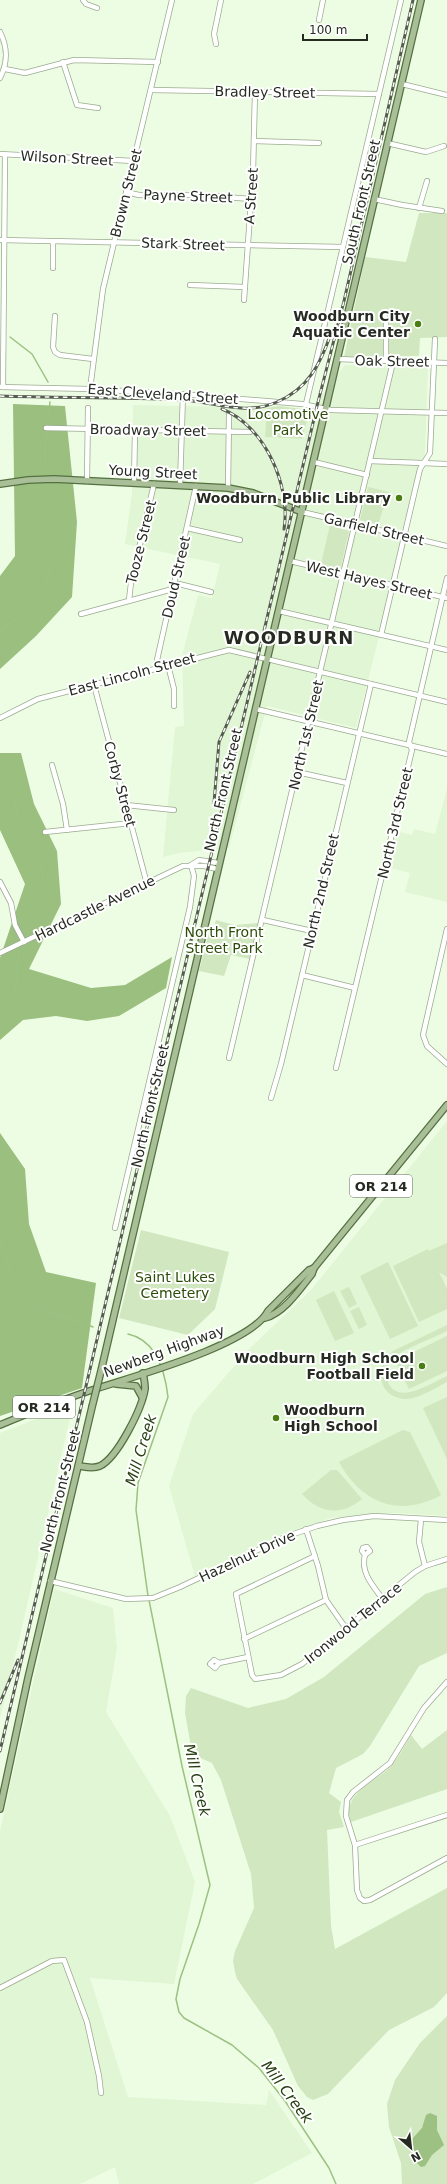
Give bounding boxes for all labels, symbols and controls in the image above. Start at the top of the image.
scale bar [303,16,367,42]
text: 100 m [309,23,347,37]
street label: Bradley Street [215,83,316,101]
street label: South Front Street [339,138,383,266]
street label: Brown Street [107,146,145,239]
street label: Wilson Street [20,148,114,168]
street label: A Street [241,167,261,225]
street label: Payne Street [143,186,233,206]
street label: Stark Street [141,235,226,253]
place label: Woodburn City Aquatic Center [292,308,410,340]
marker: Woodburn City Aquatic Center [413,319,423,329]
street label: Oak Street [355,352,430,370]
street label: East Cleveland Street [87,381,239,407]
park label: Locomotive Park [248,406,328,438]
street label: Broadway Street [90,421,207,439]
street label: Young Street [107,462,198,482]
place label: Woodburn Public Library [196,490,391,506]
marker: Woodburn Public Library [394,493,404,503]
street label: Tooze Street [123,498,159,587]
street label: Garfield Street [322,510,426,548]
street label: Doud Street [159,534,193,620]
street label: West Hayes Street [304,558,434,602]
district label: WOODBURN [224,627,354,648]
street label: East Lincoln Street [67,649,198,699]
street label: North 1st Street [286,678,327,792]
street label: North Front Street [201,726,245,853]
street label: Corby Street [101,739,139,829]
street label: North 3rd Street [374,765,416,880]
street label: North 2nd Street [300,832,342,950]
street label: Hardcastle Avenue [32,872,158,944]
park label: North Front Street Park [184,924,264,956]
street label: North Front Street [128,1042,172,1169]
road number: OR 214 [350,1175,412,1197]
park label: Saint Lukes Cemetery [135,1269,215,1301]
street label: Newberg Highway [101,1322,227,1380]
place label: Woodburn High School Football Field [234,1350,414,1382]
marker: Woodburn High School Football Field [417,1361,427,1371]
road number: OR 214 [13,1396,75,1418]
place label: Woodburn High School [284,1402,378,1434]
water label: Mill Creek [122,1411,161,1488]
marker: Woodburn High School [271,1413,281,1423]
street label: North Front Street [37,1427,83,1554]
street label: Hazelnut Drive [197,1527,297,1585]
street label: Ironwood Terrace [301,1579,405,1667]
water label: Mill Creek [180,1742,214,1819]
water label: Mill Creek [258,2057,317,2128]
north arrow [391,2128,431,2168]
text: N [408,2148,423,2164]

